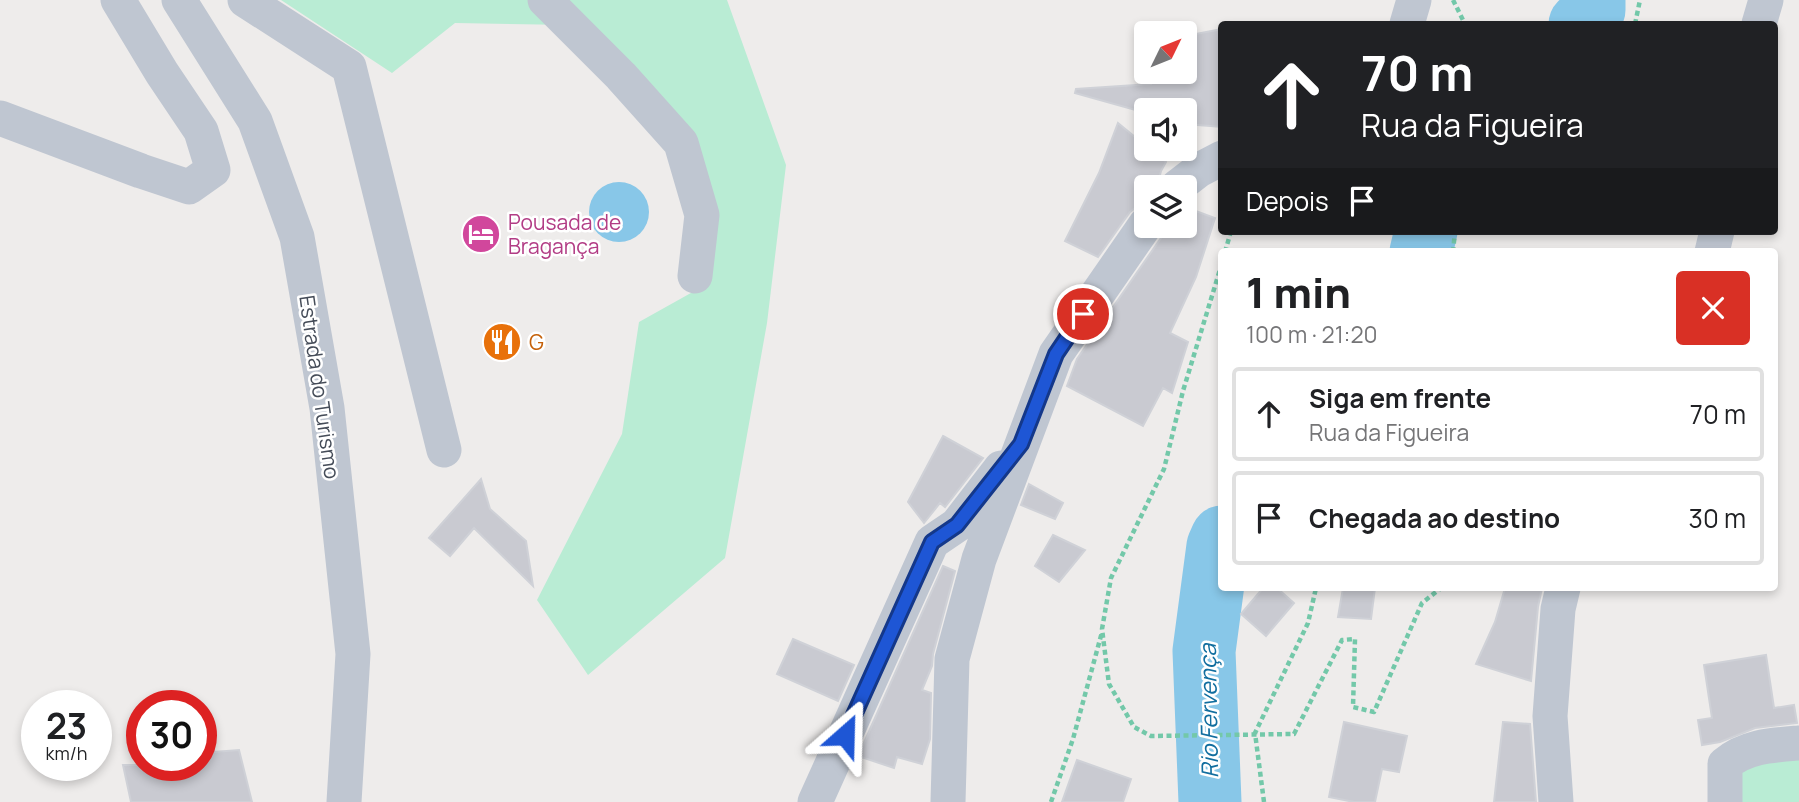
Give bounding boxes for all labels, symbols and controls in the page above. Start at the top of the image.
north arrow [1134,21,1197,84]
map controls [1134,21,1197,238]
text: 70 m [1361,39,1473,106]
icon: ahead [1246,49,1337,140]
button: sound [1134,98,1197,161]
text: Rua da Figueira [1361,103,1584,147]
button: layers [1134,175,1197,238]
icon: arrive [1343,182,1381,220]
text: Depois [1246,183,1329,219]
place label: Pousada de Bragança [508,208,621,260]
hotel icon: Pousada de Bragança [460,213,502,255]
text: 1 min [1246,263,1351,321]
button: close [1676,271,1750,345]
pin [1053,284,1113,344]
street label: Estrada do Turismo [293,293,347,481]
icon: arrive [1064,295,1102,333]
text: 100 m · 21:20 [1246,318,1378,350]
restaurant icon: G [481,321,523,363]
place label: G [529,328,544,356]
text: Siga em frente [1309,380,1491,416]
icon: ahead [1250,395,1288,433]
text: 70 m [1690,396,1746,432]
text: Rua da Figueira [1309,416,1469,448]
icon: arrive [1250,499,1288,537]
text: Chegada ao destino [1309,500,1560,536]
text: 30 m [1689,500,1746,536]
water label: Rio Fervença [1191,642,1225,778]
speed limit sign: 30 [126,690,217,781]
position arrow [808,698,882,772]
text: 23 [46,702,87,750]
text: km/h [46,741,87,765]

